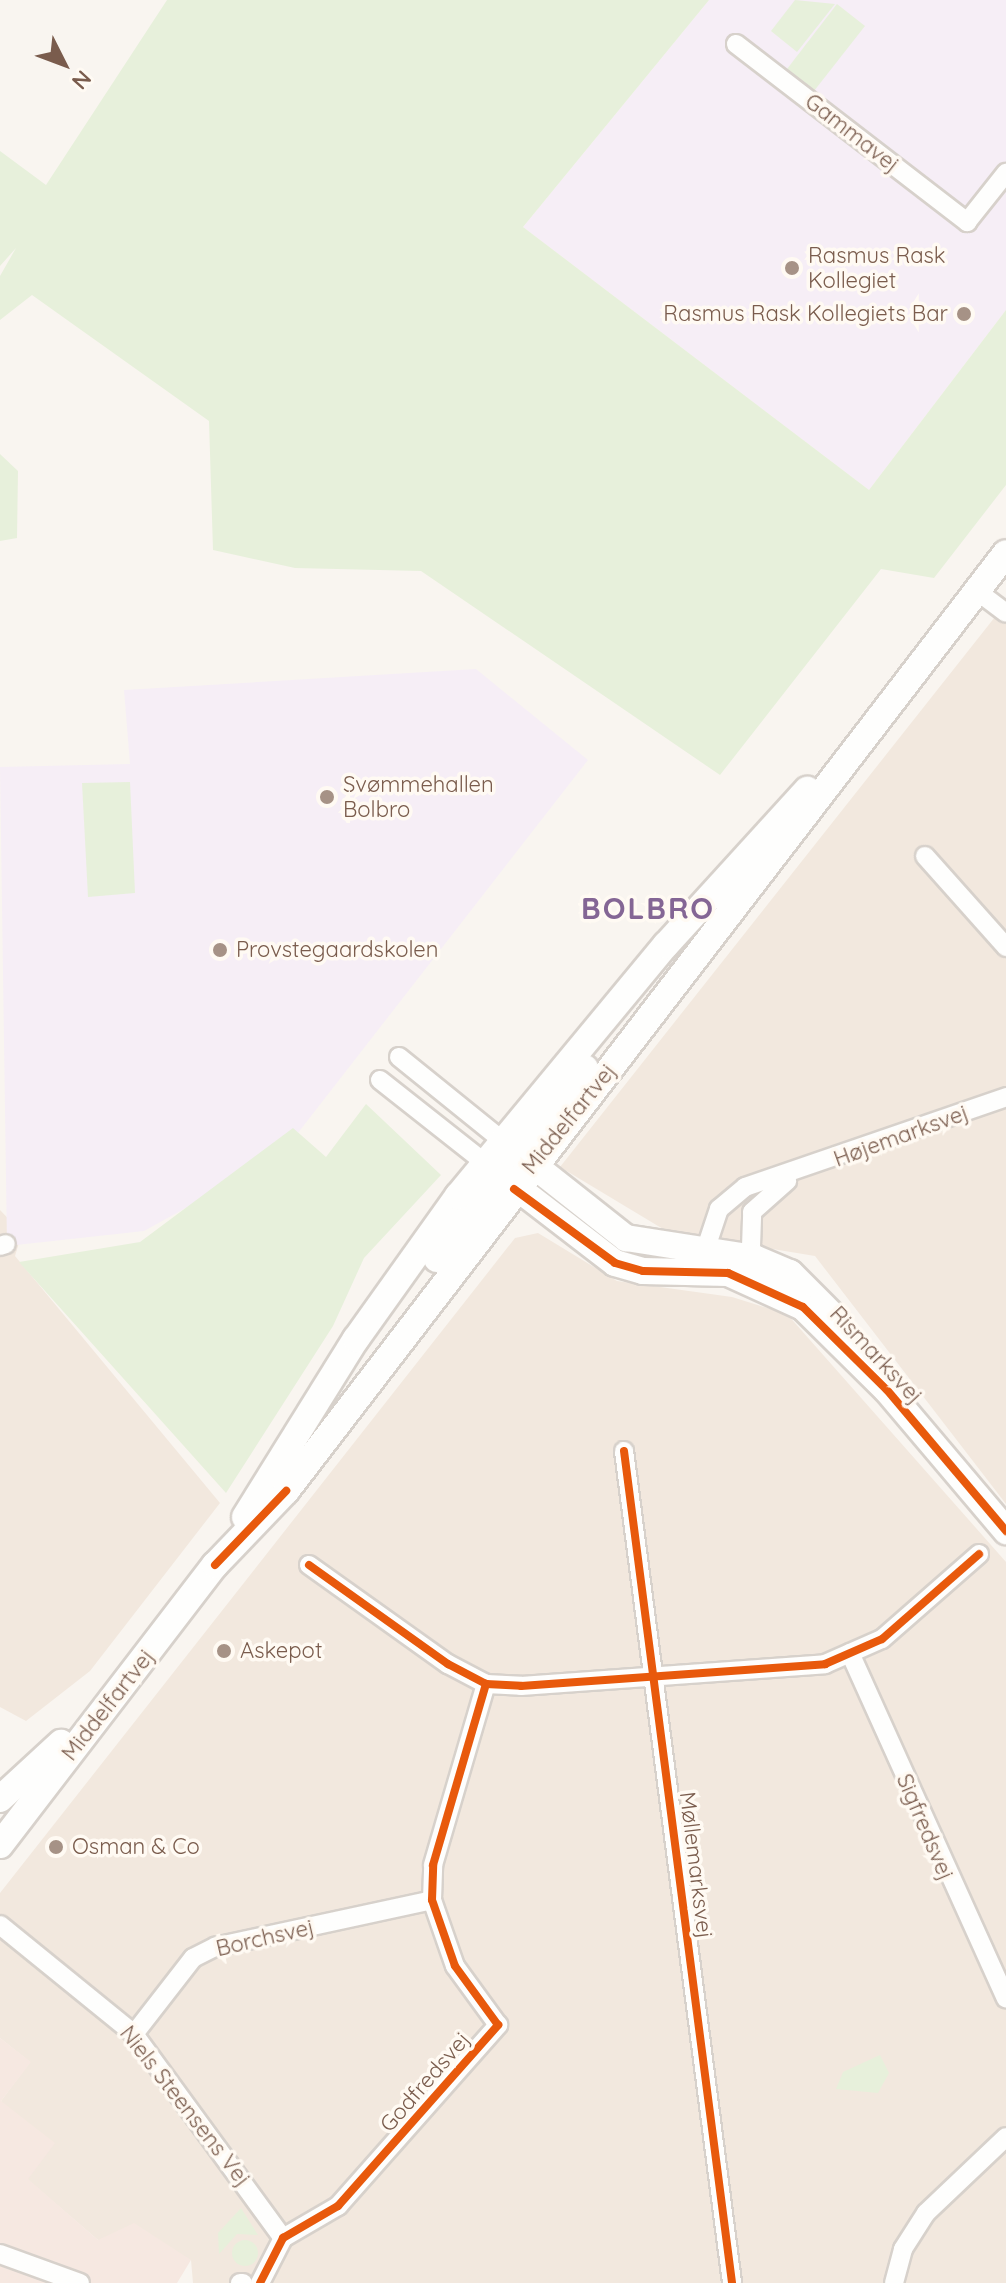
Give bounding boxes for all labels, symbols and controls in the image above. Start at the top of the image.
north arrow [24,24,104,104]
text: N [66,65,98,95]
street label: Gammavej [800,88,904,178]
place label: Rasmus Rask Kollegiet [808,242,946,294]
marker: Rasmus Rask Kollegiet [783,259,801,277]
place label: Rasmus Rask Kollegiets Bar [663,301,948,327]
marker: Rasmus Rask Kollegiets Bar [955,305,973,323]
place label: Svømmehallen Bolbro [343,771,494,822]
marker: Svømmehallen Bolbro [318,788,336,806]
district label: BOLBRO [581,890,715,926]
place label: Provstegaardskolen [236,937,438,963]
marker: Provstegaardskolen [211,941,229,959]
street label: Middelfartvej [517,1059,621,1179]
street label: Højemarksvej [830,1099,972,1173]
street label: Rismarksvej [824,1301,928,1409]
place label: Askepot [240,1638,322,1664]
marker: Askepot [215,1642,233,1660]
street label: Middelfartvej [56,1644,160,1766]
street label: Sigfredsvej [891,1770,959,1884]
street label: Møllemarksvej [674,1790,718,1940]
place label: Osman & Co [72,1834,200,1860]
marker: Osman & Co [47,1838,65,1856]
street label: Borchsvej [213,1914,317,1962]
street label: Niels Steensens Vej [114,2021,256,2191]
street label: Godfredsvej [374,2027,476,2137]

